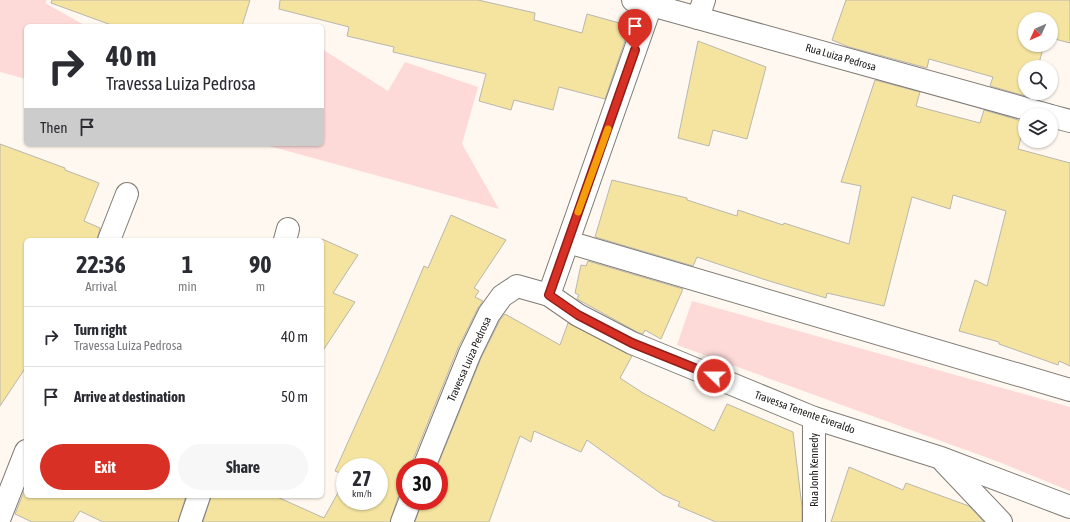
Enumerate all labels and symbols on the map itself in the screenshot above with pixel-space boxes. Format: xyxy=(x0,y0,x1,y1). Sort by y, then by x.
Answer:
pin xyxy=(618,9,652,50)
north arrow xyxy=(1018,12,1058,52)
street label: Rua Luiza Pedrosa xyxy=(804,41,878,73)
street label: Travessa Luiza Pedrosa xyxy=(445,315,493,403)
position arrow xyxy=(693,355,735,397)
street label: Travessa Tenente Everaldo xyxy=(753,388,857,436)
street label: Rua Jonh Kennedy xyxy=(808,433,820,507)
speed limit sign: 30 xyxy=(396,458,448,510)

